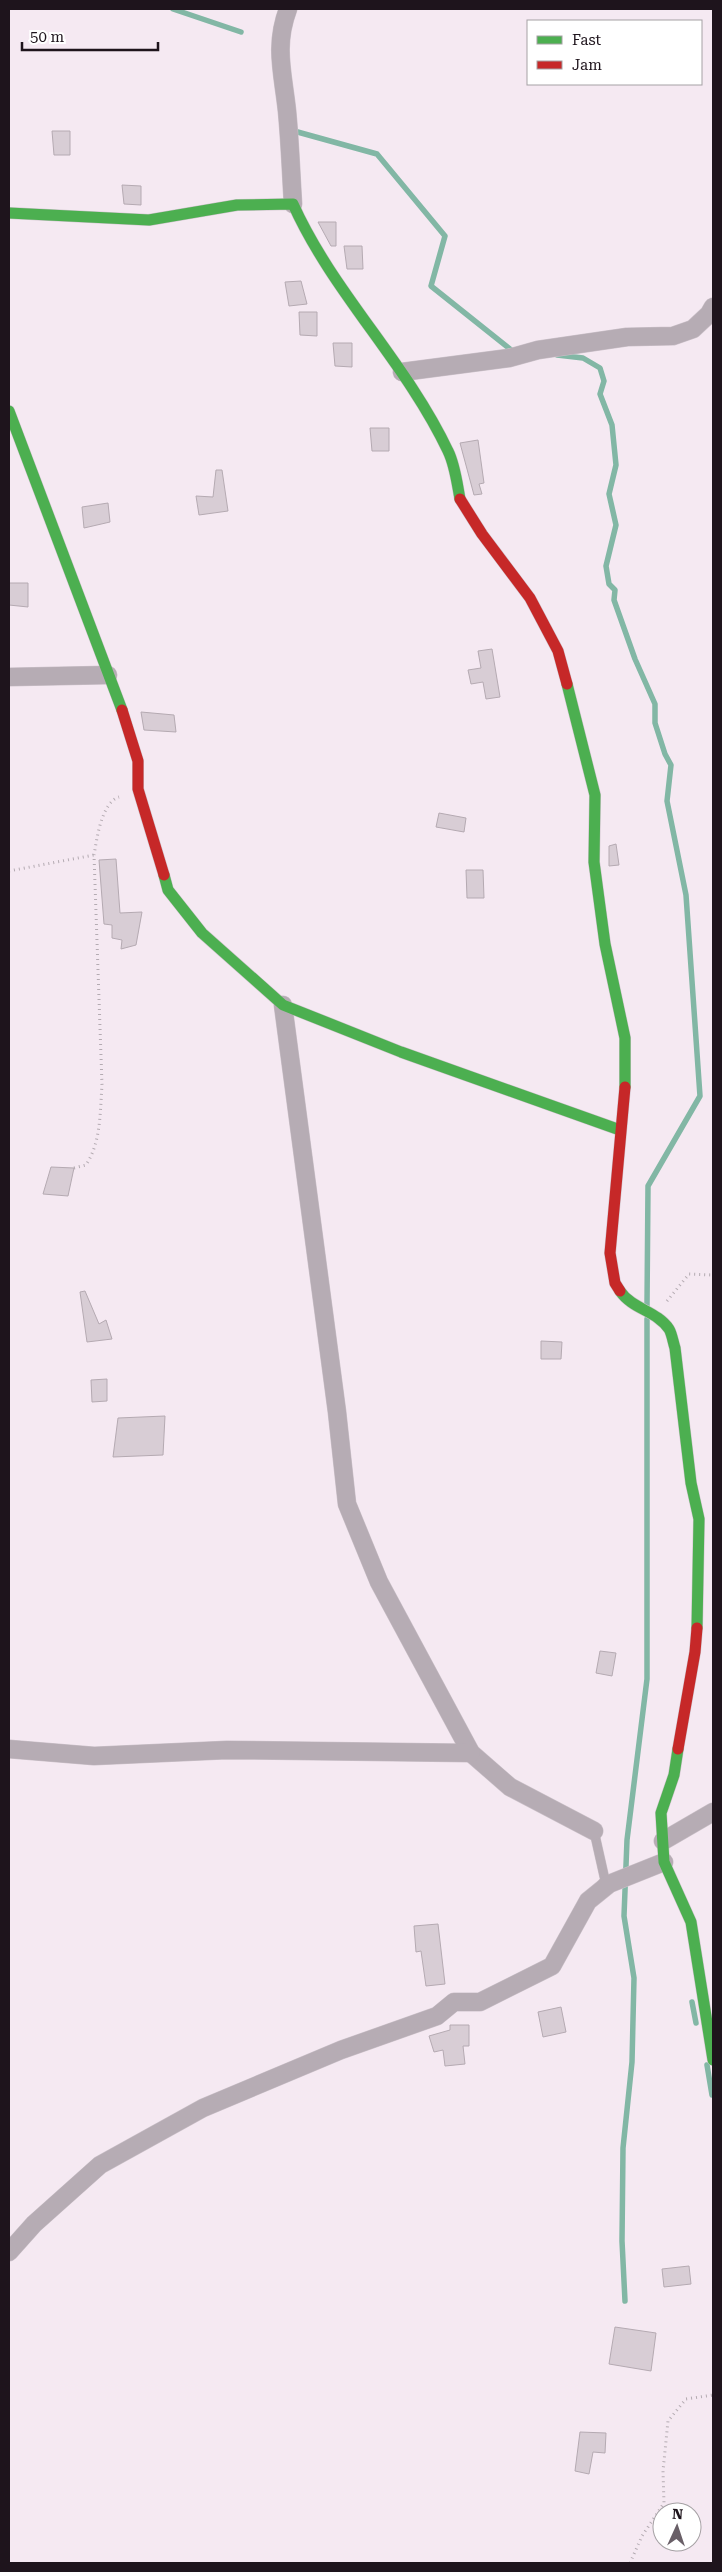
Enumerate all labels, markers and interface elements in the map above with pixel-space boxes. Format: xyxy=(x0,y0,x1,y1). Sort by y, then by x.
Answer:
scale bar xyxy=(22,20,159,52)
legend xyxy=(527,20,702,85)
text: 50 m xyxy=(30,28,65,46)
text: Fast xyxy=(572,31,602,49)
text: Jam xyxy=(572,56,602,74)
north arrow xyxy=(652,2502,702,2552)
text: N xyxy=(672,2506,684,2522)

